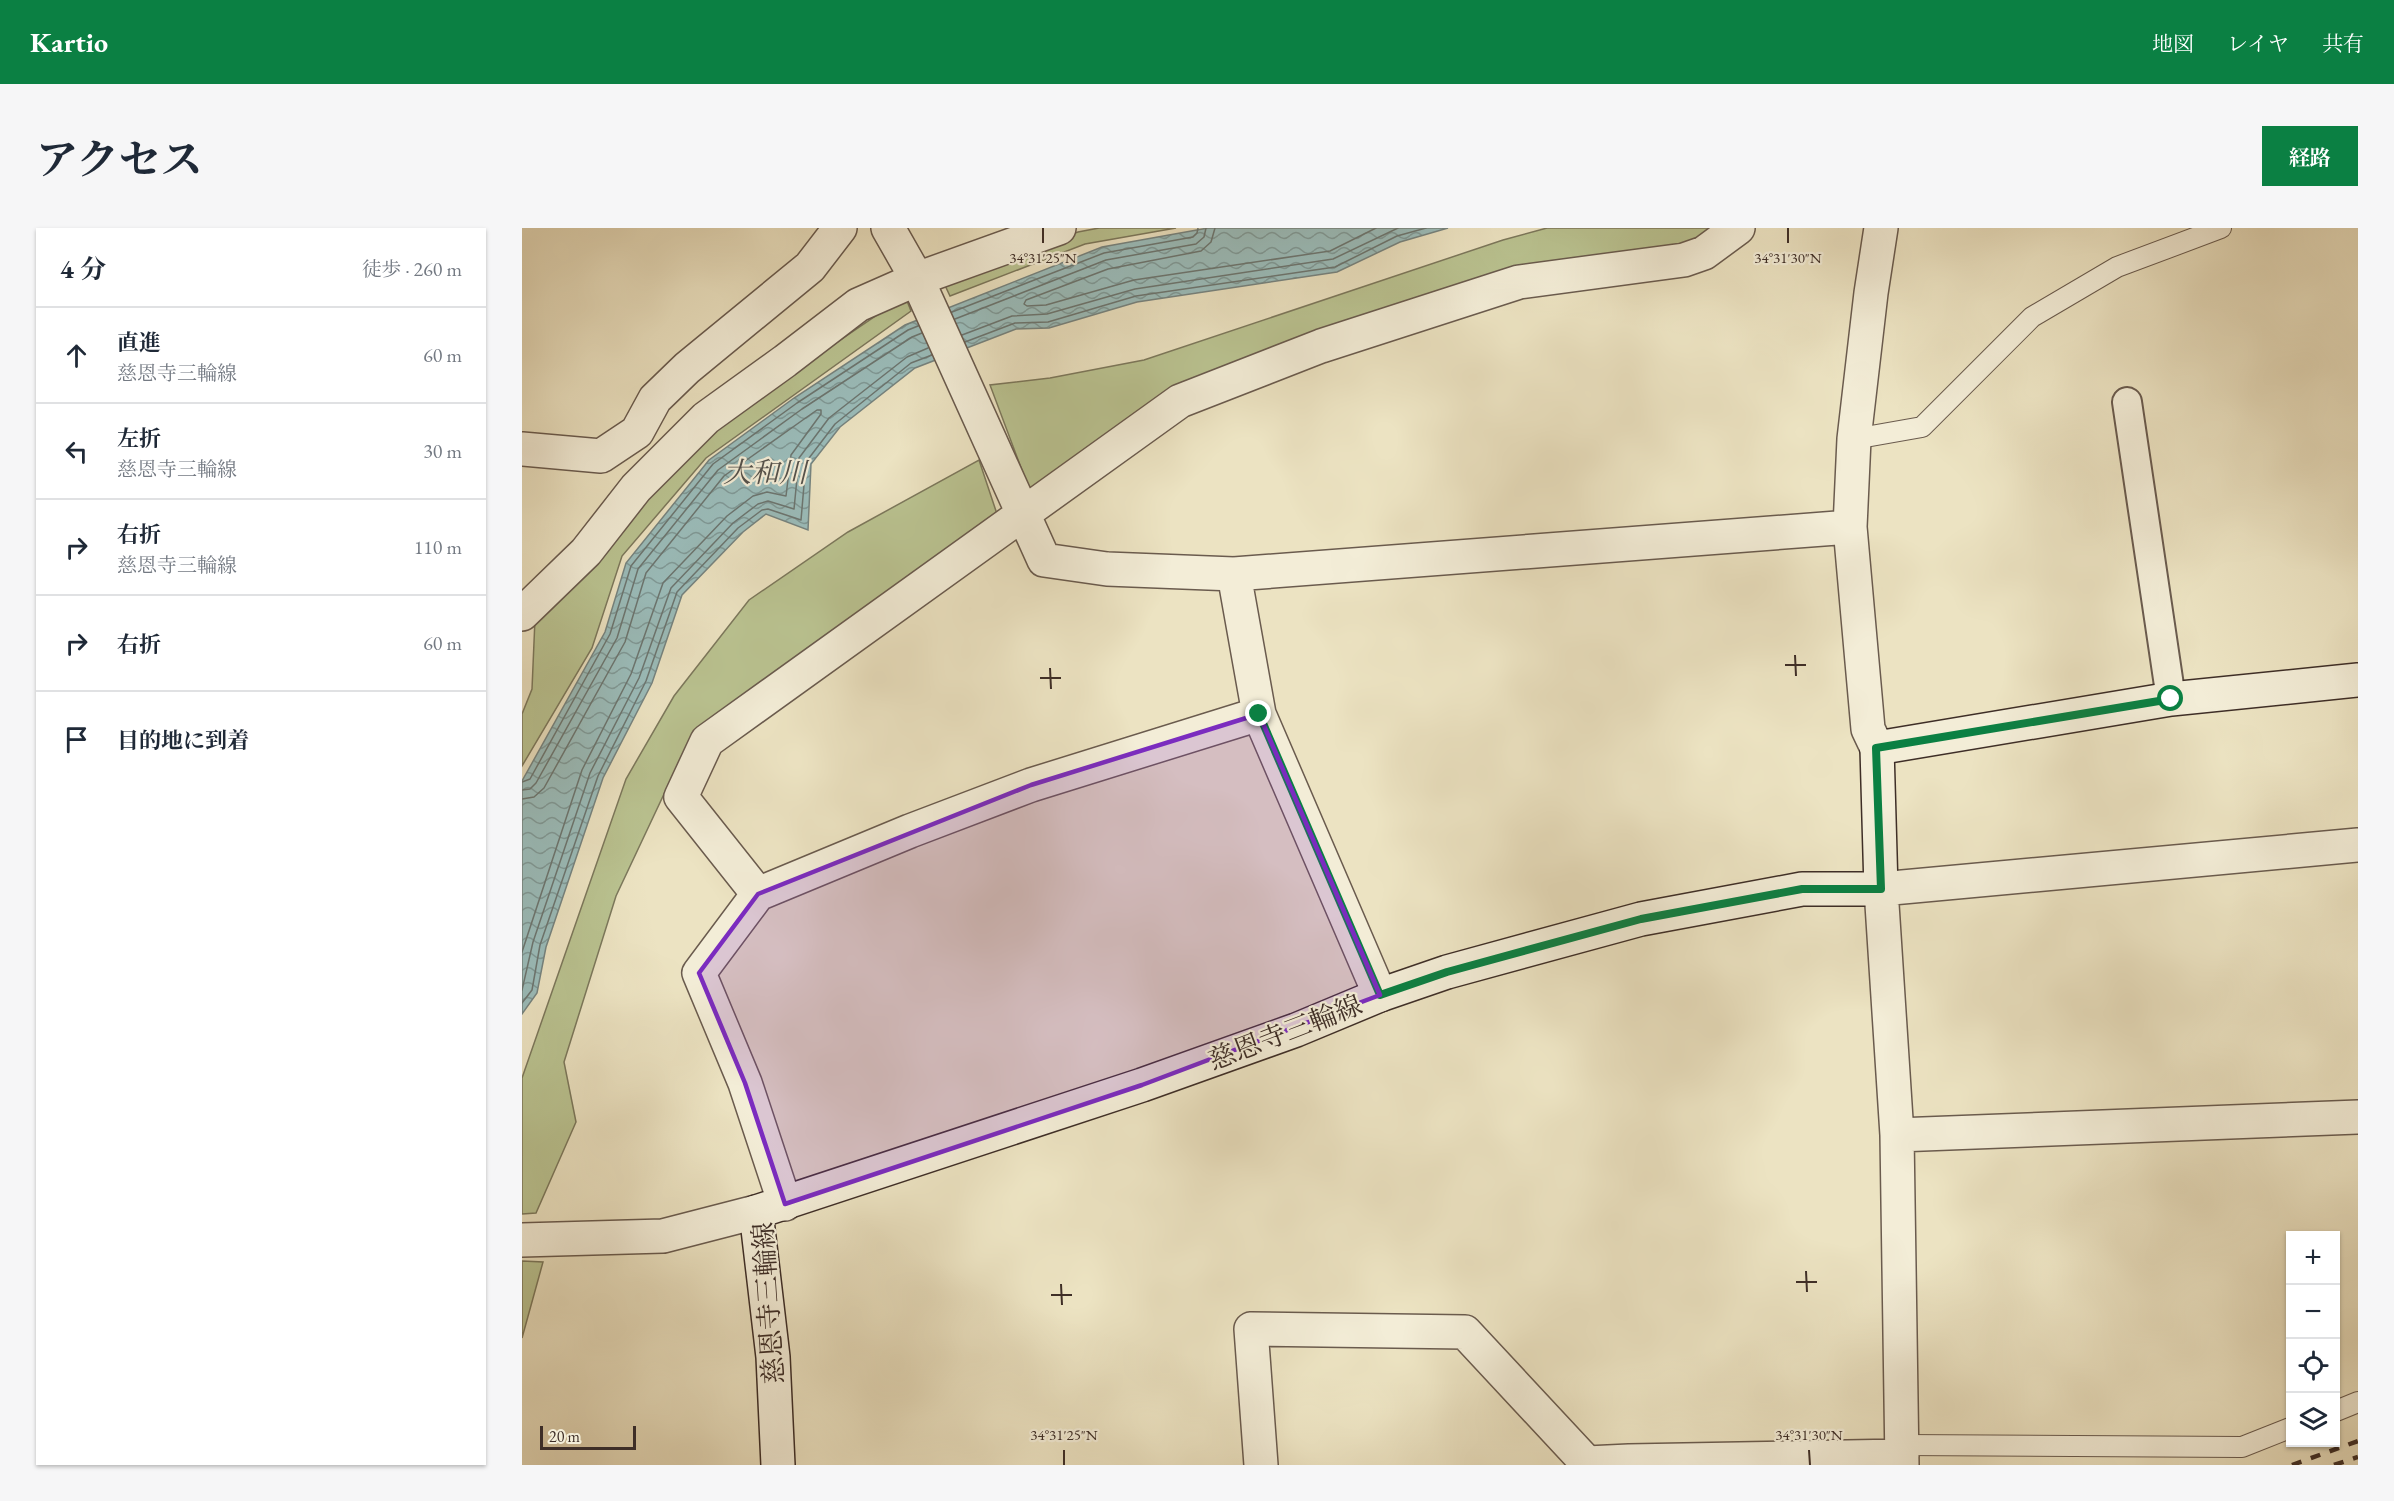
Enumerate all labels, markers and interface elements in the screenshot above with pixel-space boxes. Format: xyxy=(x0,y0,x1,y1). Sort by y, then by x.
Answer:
text: Kartio xyxy=(30,24,108,60)
text: 地図 xyxy=(2152,30,2194,57)
text: レイヤ xyxy=(2227,30,2289,57)
text: 共有 xyxy=(2322,30,2364,57)
button: 経路 xyxy=(2262,126,2358,186)
text: アクセス xyxy=(36,132,203,187)
text: 34°31'25"N xyxy=(1009,248,1077,267)
text: 34°31'30"N xyxy=(1754,248,1822,267)
text: 4 分 xyxy=(60,252,106,286)
text: 徒歩 · 260 m xyxy=(362,256,462,282)
text: 直進 xyxy=(117,328,161,357)
icon: ahead xyxy=(60,339,93,372)
text: 60 m xyxy=(423,342,462,368)
text: 慈恩寺三輪線 xyxy=(117,360,237,386)
text: 左折 xyxy=(117,424,161,453)
icon: left xyxy=(60,435,93,468)
text: 30 m xyxy=(423,438,462,464)
water label: 大和川 xyxy=(723,454,810,490)
text: 慈恩寺三輪線 xyxy=(117,456,237,482)
text: 右折 xyxy=(117,520,161,549)
icon: right xyxy=(60,531,93,564)
text: 110 m xyxy=(414,534,462,560)
text: 慈恩寺三輪線 xyxy=(117,552,237,578)
icon: right xyxy=(60,627,93,660)
text: 右折 xyxy=(117,630,161,659)
text: 60 m xyxy=(423,630,462,656)
route start xyxy=(2157,685,2183,711)
route end xyxy=(1245,700,1271,726)
icon: arrive xyxy=(60,723,93,756)
text: 目的地に到着 xyxy=(117,726,249,755)
street label: 慈恩寺三輪線 xyxy=(1203,987,1367,1077)
street label: 慈恩寺三輪線 xyxy=(745,1221,791,1385)
map controls xyxy=(2286,1231,2340,1447)
button: + xyxy=(2286,1231,2340,1285)
button: − xyxy=(2286,1285,2340,1339)
button: locate xyxy=(2286,1339,2340,1393)
button: layers xyxy=(2286,1393,2340,1447)
scale bar xyxy=(540,1423,636,1450)
text: 34°31'25"N xyxy=(1030,1425,1098,1444)
text: 34°31'30"N xyxy=(1775,1425,1843,1444)
text: 20 m xyxy=(549,1426,580,1447)

